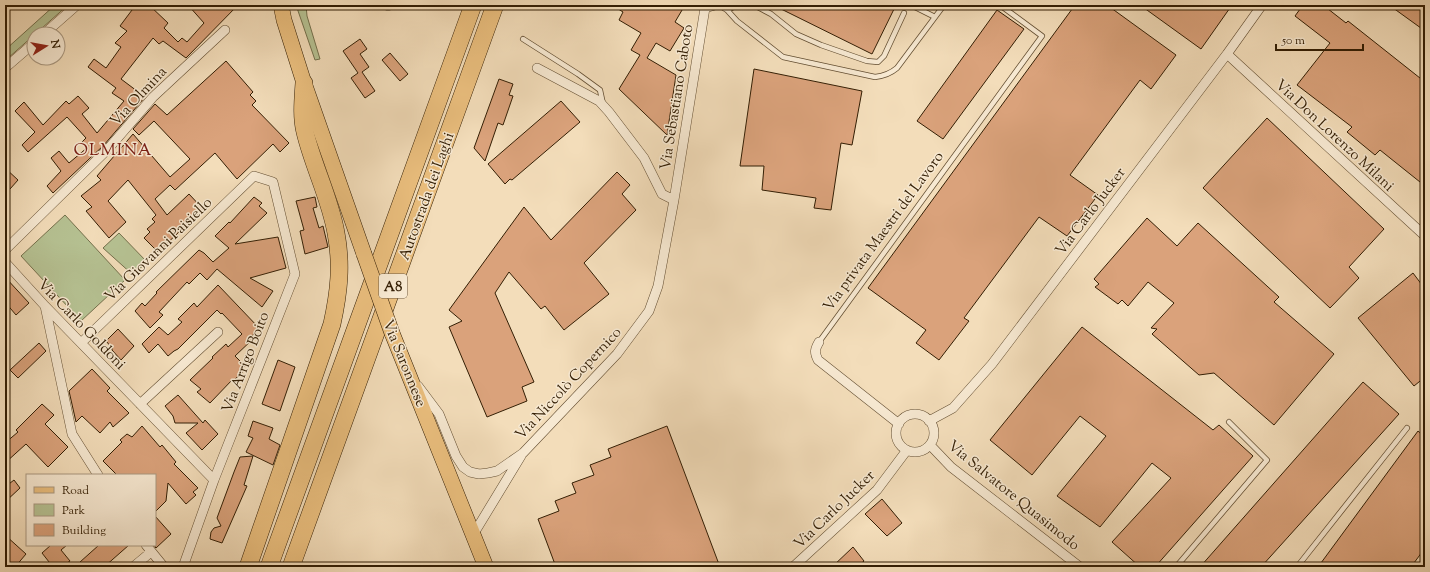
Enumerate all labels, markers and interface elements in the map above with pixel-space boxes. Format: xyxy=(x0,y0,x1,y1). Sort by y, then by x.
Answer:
street label: Via Sebastiano Caboto xyxy=(656,23,699,172)
north arrow xyxy=(26,26,66,66)
scale bar xyxy=(1276,26,1363,52)
text: 50 m xyxy=(1281,32,1305,50)
text: N xyxy=(46,37,64,50)
street label: Via Olmina xyxy=(106,62,172,132)
street label: Via Don Lorenzo Milani xyxy=(1270,75,1398,197)
street label: Autostrada dei Laghi xyxy=(395,130,460,263)
district label: OLMINA xyxy=(73,139,153,163)
street label: Via privata Maestri del Lavoro xyxy=(819,148,949,316)
street label: Via Carlo Jucker xyxy=(1051,163,1132,260)
street label: Via Giovanni Paisiello xyxy=(100,193,218,307)
road number: A8 xyxy=(379,274,407,298)
street label: Via Carlo Goldoni xyxy=(32,275,130,375)
street label: Via Arrigo Boito xyxy=(217,309,275,416)
street label: Via Saronnese xyxy=(377,317,431,410)
street label: Via Niccolò Copernico xyxy=(511,323,627,445)
street label: Via Salvatore Quasimodo xyxy=(943,436,1084,556)
street label: Via Carlo Jucker xyxy=(790,466,880,554)
legend xyxy=(26,474,156,546)
text: Road xyxy=(62,482,89,500)
text: Park xyxy=(62,502,85,520)
text: Building xyxy=(62,522,106,540)

